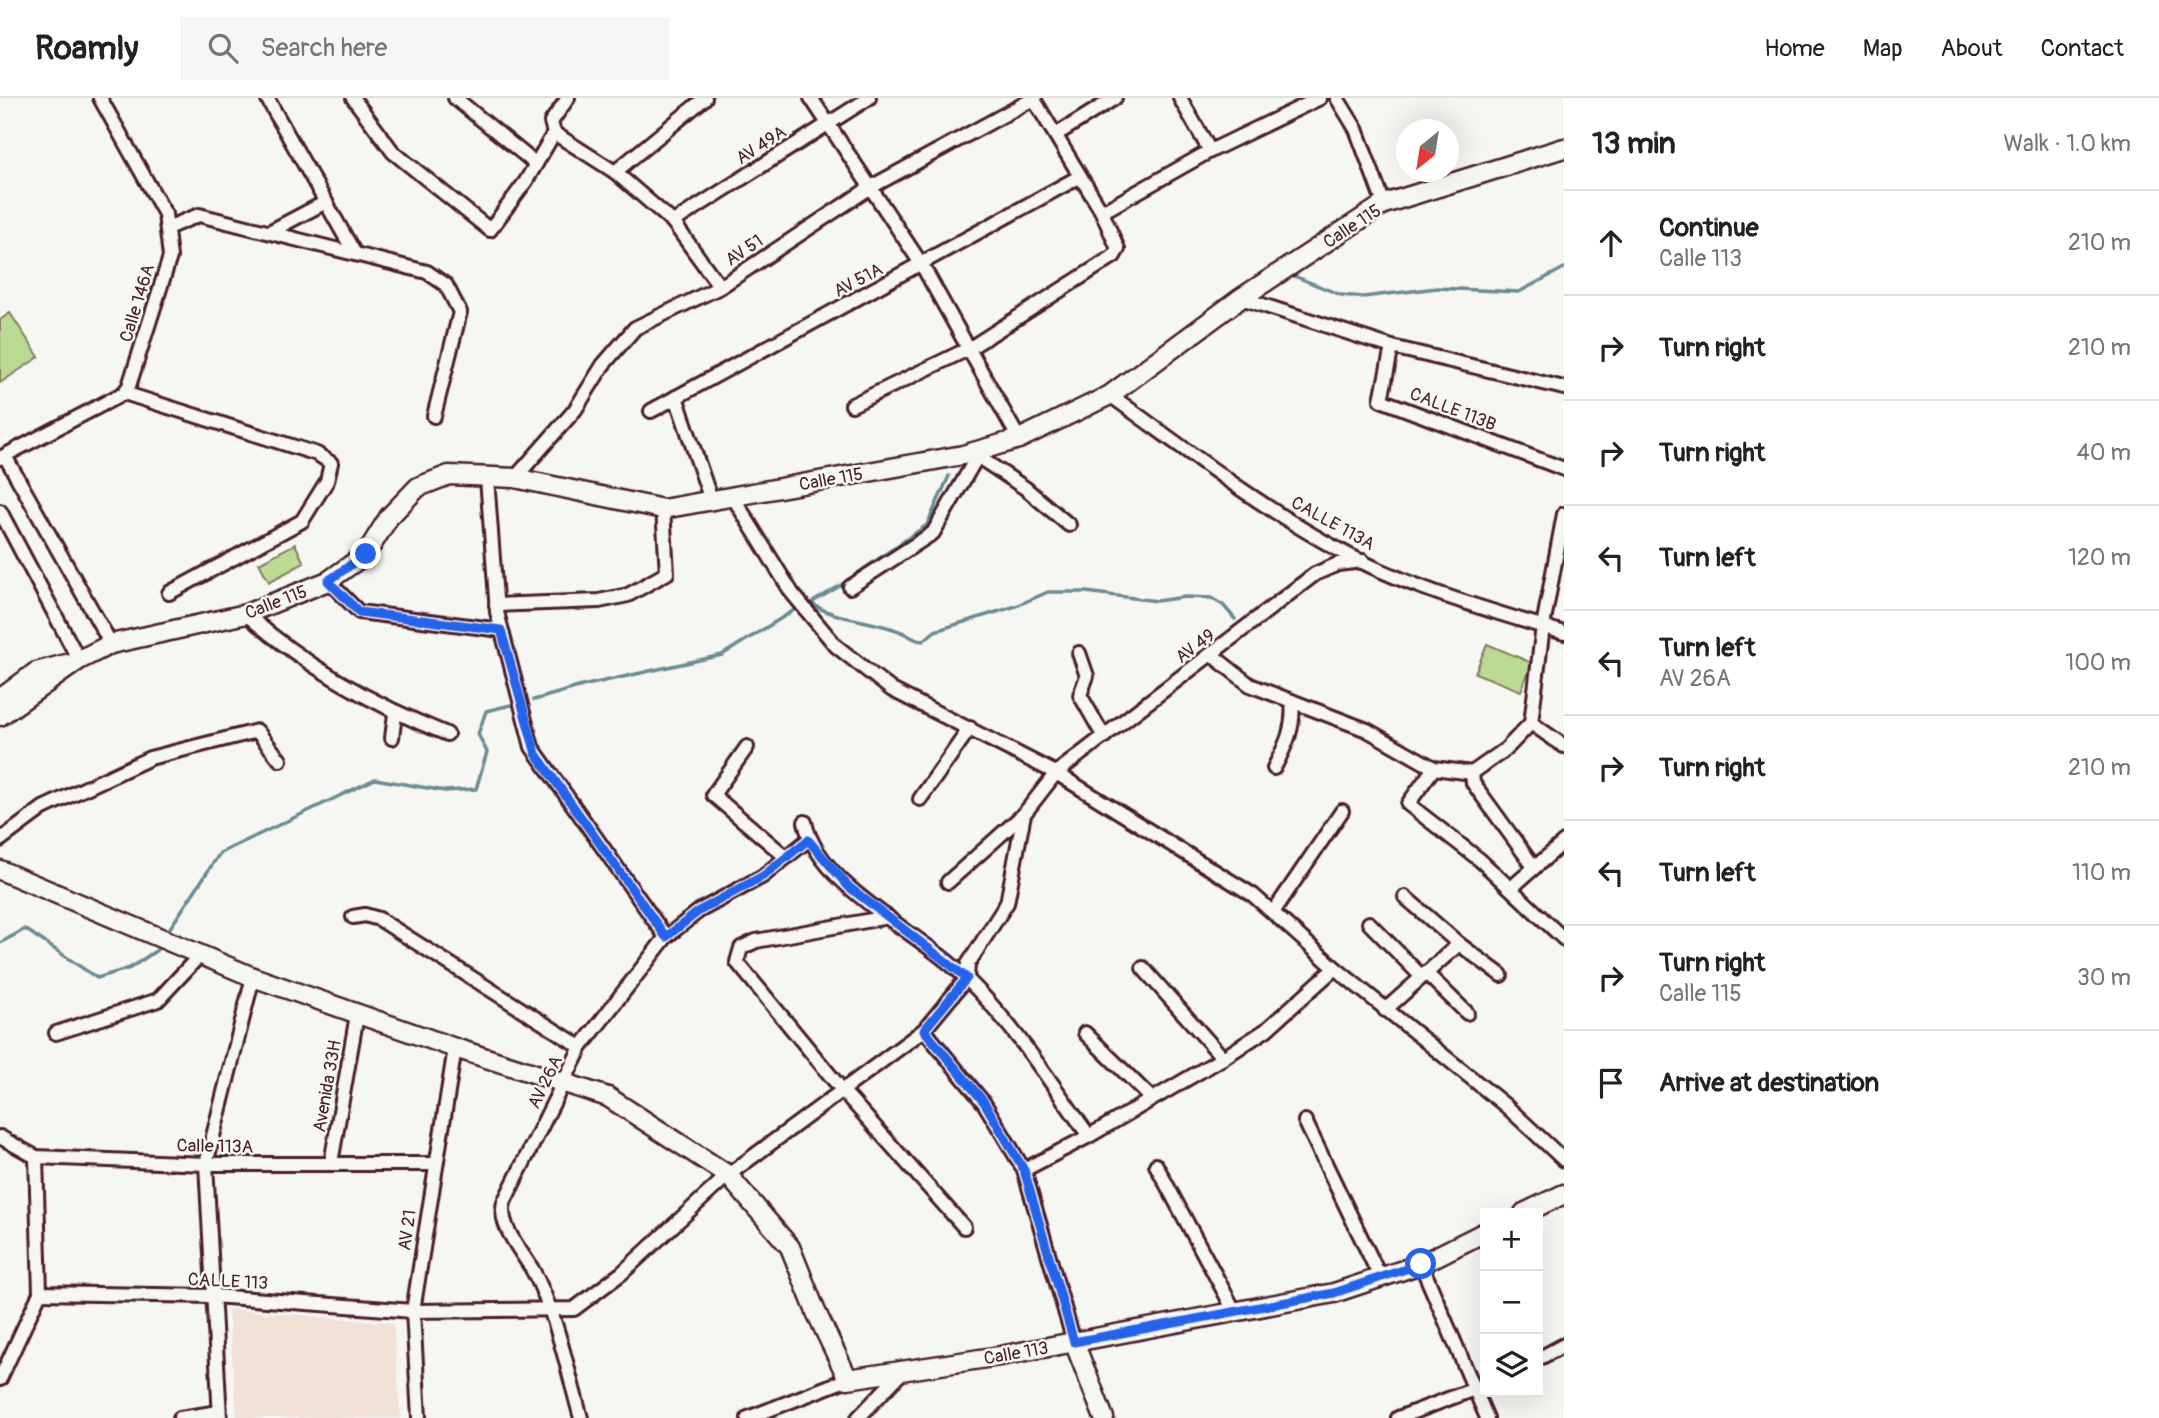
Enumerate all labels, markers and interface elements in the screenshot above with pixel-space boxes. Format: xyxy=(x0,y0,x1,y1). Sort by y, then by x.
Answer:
search box xyxy=(180,17,670,80)
text: Roamly xyxy=(35,28,138,69)
icon: search xyxy=(204,29,242,67)
text: Search here xyxy=(260,32,387,64)
text: Home xyxy=(1764,34,1825,63)
text: Map xyxy=(1863,34,1903,63)
text: About xyxy=(1941,34,2003,63)
text: Contact xyxy=(2041,34,2124,63)
north arrow xyxy=(1396,119,1459,182)
street label: AV 49A xyxy=(732,121,791,170)
text: 13 min xyxy=(1592,125,1676,162)
text: Walk · 1.0 km xyxy=(2003,129,2131,158)
street label: Calle 115 xyxy=(1319,199,1386,254)
text: Continue xyxy=(1659,212,1759,244)
icon: ahead xyxy=(1592,224,1630,262)
text: 210 m xyxy=(2068,228,2131,257)
street label: AV 51 xyxy=(721,229,768,271)
text: Calle 113 xyxy=(1659,244,1742,273)
street label: AV 51A xyxy=(830,258,887,303)
street label: Calle 146A xyxy=(115,261,160,345)
icon: right xyxy=(1592,329,1630,367)
text: Turn right xyxy=(1659,332,1765,364)
text: 210 m xyxy=(2068,333,2131,362)
street label: CALLE 113B xyxy=(1406,382,1499,436)
icon: right xyxy=(1592,434,1630,472)
text: Turn right xyxy=(1659,437,1765,469)
text: 40 m xyxy=(2077,438,2131,467)
street label: Calle 115 xyxy=(797,463,865,496)
street label: CALLE 113A xyxy=(1287,491,1379,556)
route end xyxy=(350,538,381,569)
icon: left xyxy=(1592,539,1630,577)
text: Turn left xyxy=(1659,542,1755,574)
text: 120 m xyxy=(2068,543,2131,572)
street label: Calle 115 xyxy=(242,580,310,625)
street label: AV 49 xyxy=(1171,624,1220,669)
text: Turn left xyxy=(1659,632,1755,664)
icon: left xyxy=(1592,644,1630,682)
text: 100 m xyxy=(2065,648,2131,677)
text: AV 26A xyxy=(1659,664,1731,693)
icon: right xyxy=(1592,749,1630,787)
text: Turn right xyxy=(1659,752,1765,784)
text: 210 m xyxy=(2068,753,2131,782)
icon: left xyxy=(1592,854,1630,892)
text: Turn left xyxy=(1659,857,1755,889)
text: 110 m xyxy=(2072,858,2131,887)
text: Turn right xyxy=(1659,947,1765,979)
icon: right xyxy=(1592,959,1630,997)
text: 30 m xyxy=(2077,963,2131,992)
text: Calle 115 xyxy=(1659,979,1742,1008)
street label: Avenida 33H xyxy=(308,1038,347,1134)
street label: AV 26A xyxy=(523,1052,568,1113)
icon: arrive xyxy=(1592,1064,1630,1102)
text: Arrive at destination xyxy=(1659,1067,1879,1099)
street label: Calle 113A xyxy=(176,1134,254,1159)
street label: AV 21 xyxy=(393,1208,422,1252)
map controls xyxy=(1480,1208,1543,1397)
button: + xyxy=(1480,1208,1543,1271)
route start xyxy=(1405,1248,1436,1279)
street label: CALLE 113 xyxy=(187,1268,269,1295)
button: − xyxy=(1480,1271,1543,1334)
button: layers xyxy=(1480,1334,1543,1397)
street label: Calle 113 xyxy=(982,1337,1050,1370)

